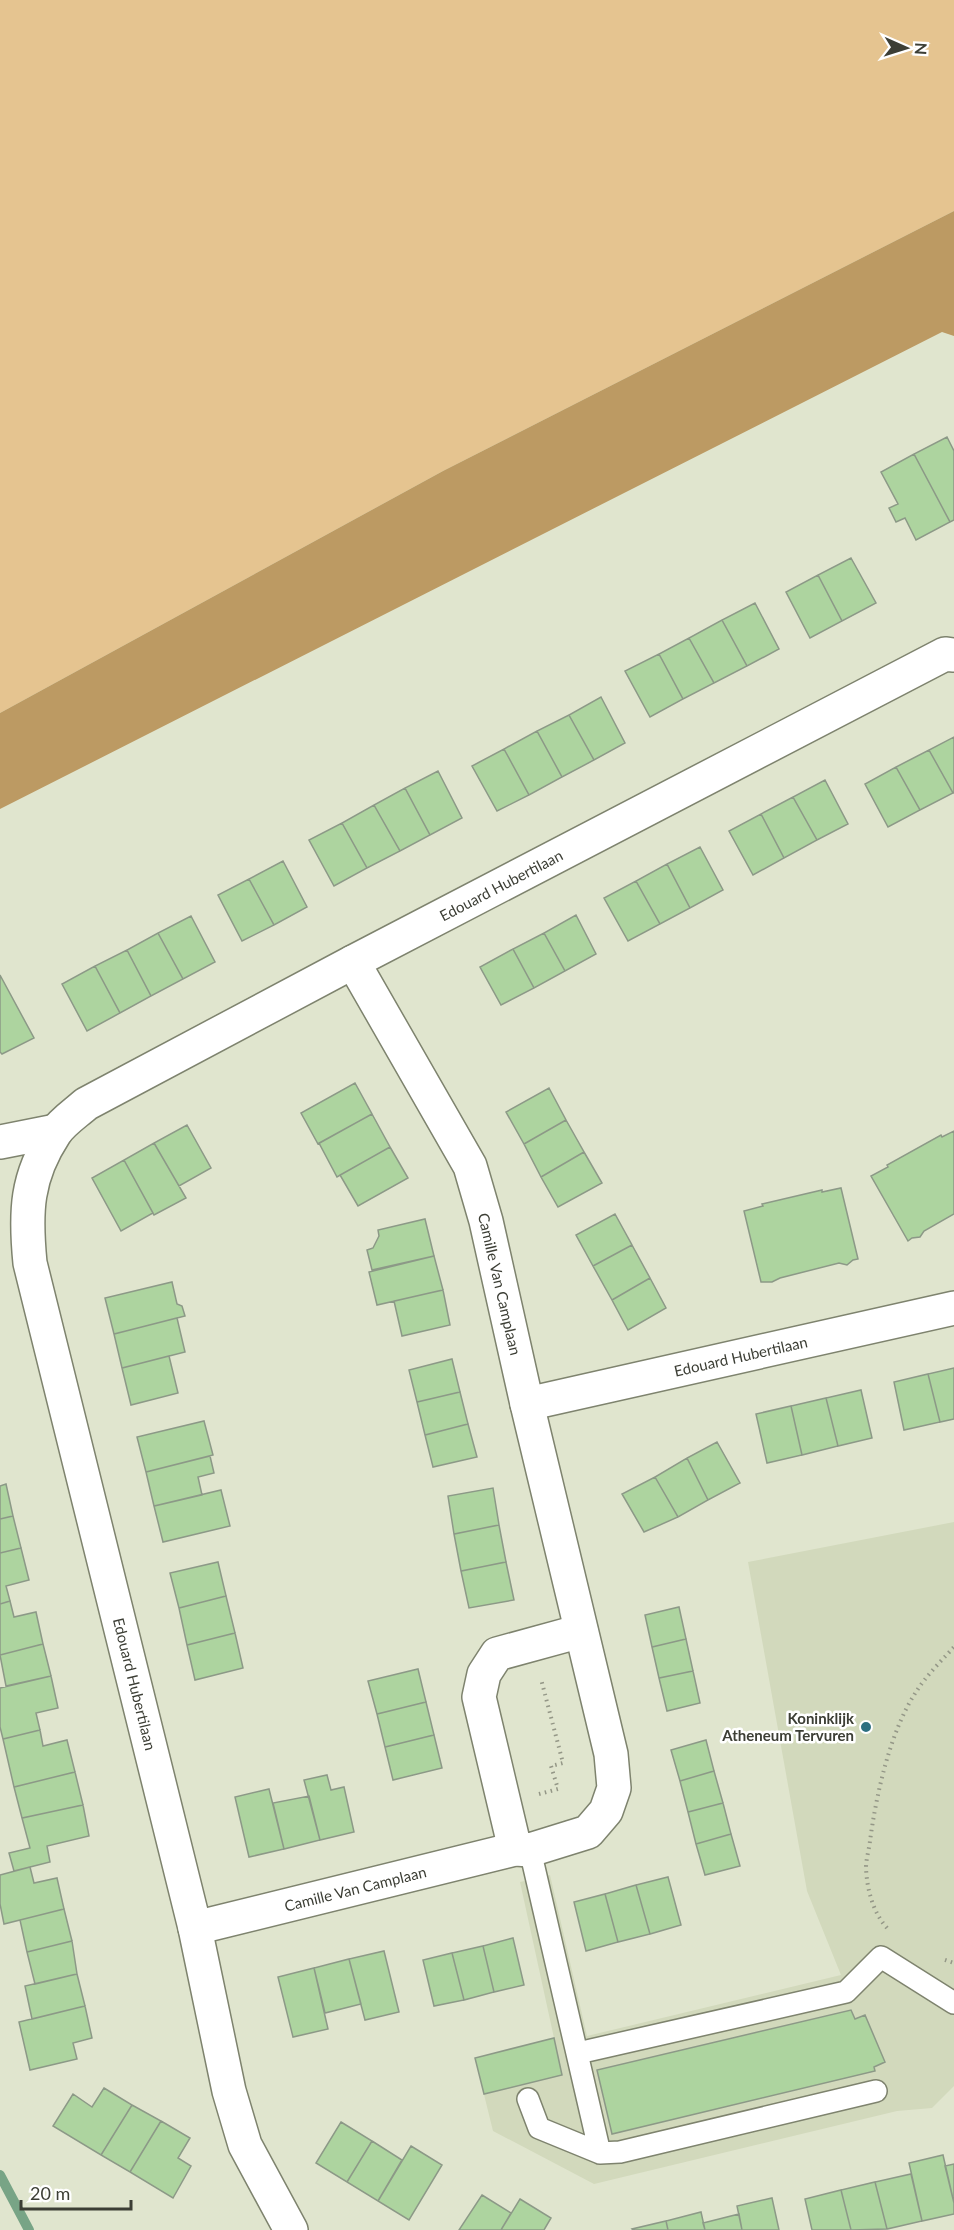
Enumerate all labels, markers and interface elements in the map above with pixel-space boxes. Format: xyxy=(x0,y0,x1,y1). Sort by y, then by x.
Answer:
north arrow xyxy=(876,18,936,78)
text: N xyxy=(912,42,931,55)
street label: Edouard Hubertilaan xyxy=(436,846,565,924)
street label: Camille Van Camplaan xyxy=(475,1211,525,1357)
street label: Edouard Hubertilaan xyxy=(672,1332,809,1380)
street label: Edouard Hubertilaan xyxy=(110,1616,160,1752)
place label: Koninklijk Atheneum Tervuren xyxy=(721,1709,855,1744)
marker: Koninklijk Atheneum Tervuren xyxy=(859,1720,873,1734)
street label: Camille Van Camplaan xyxy=(282,1862,428,1915)
scale bar xyxy=(21,2173,130,2211)
text: 20 m xyxy=(30,2182,70,2204)

